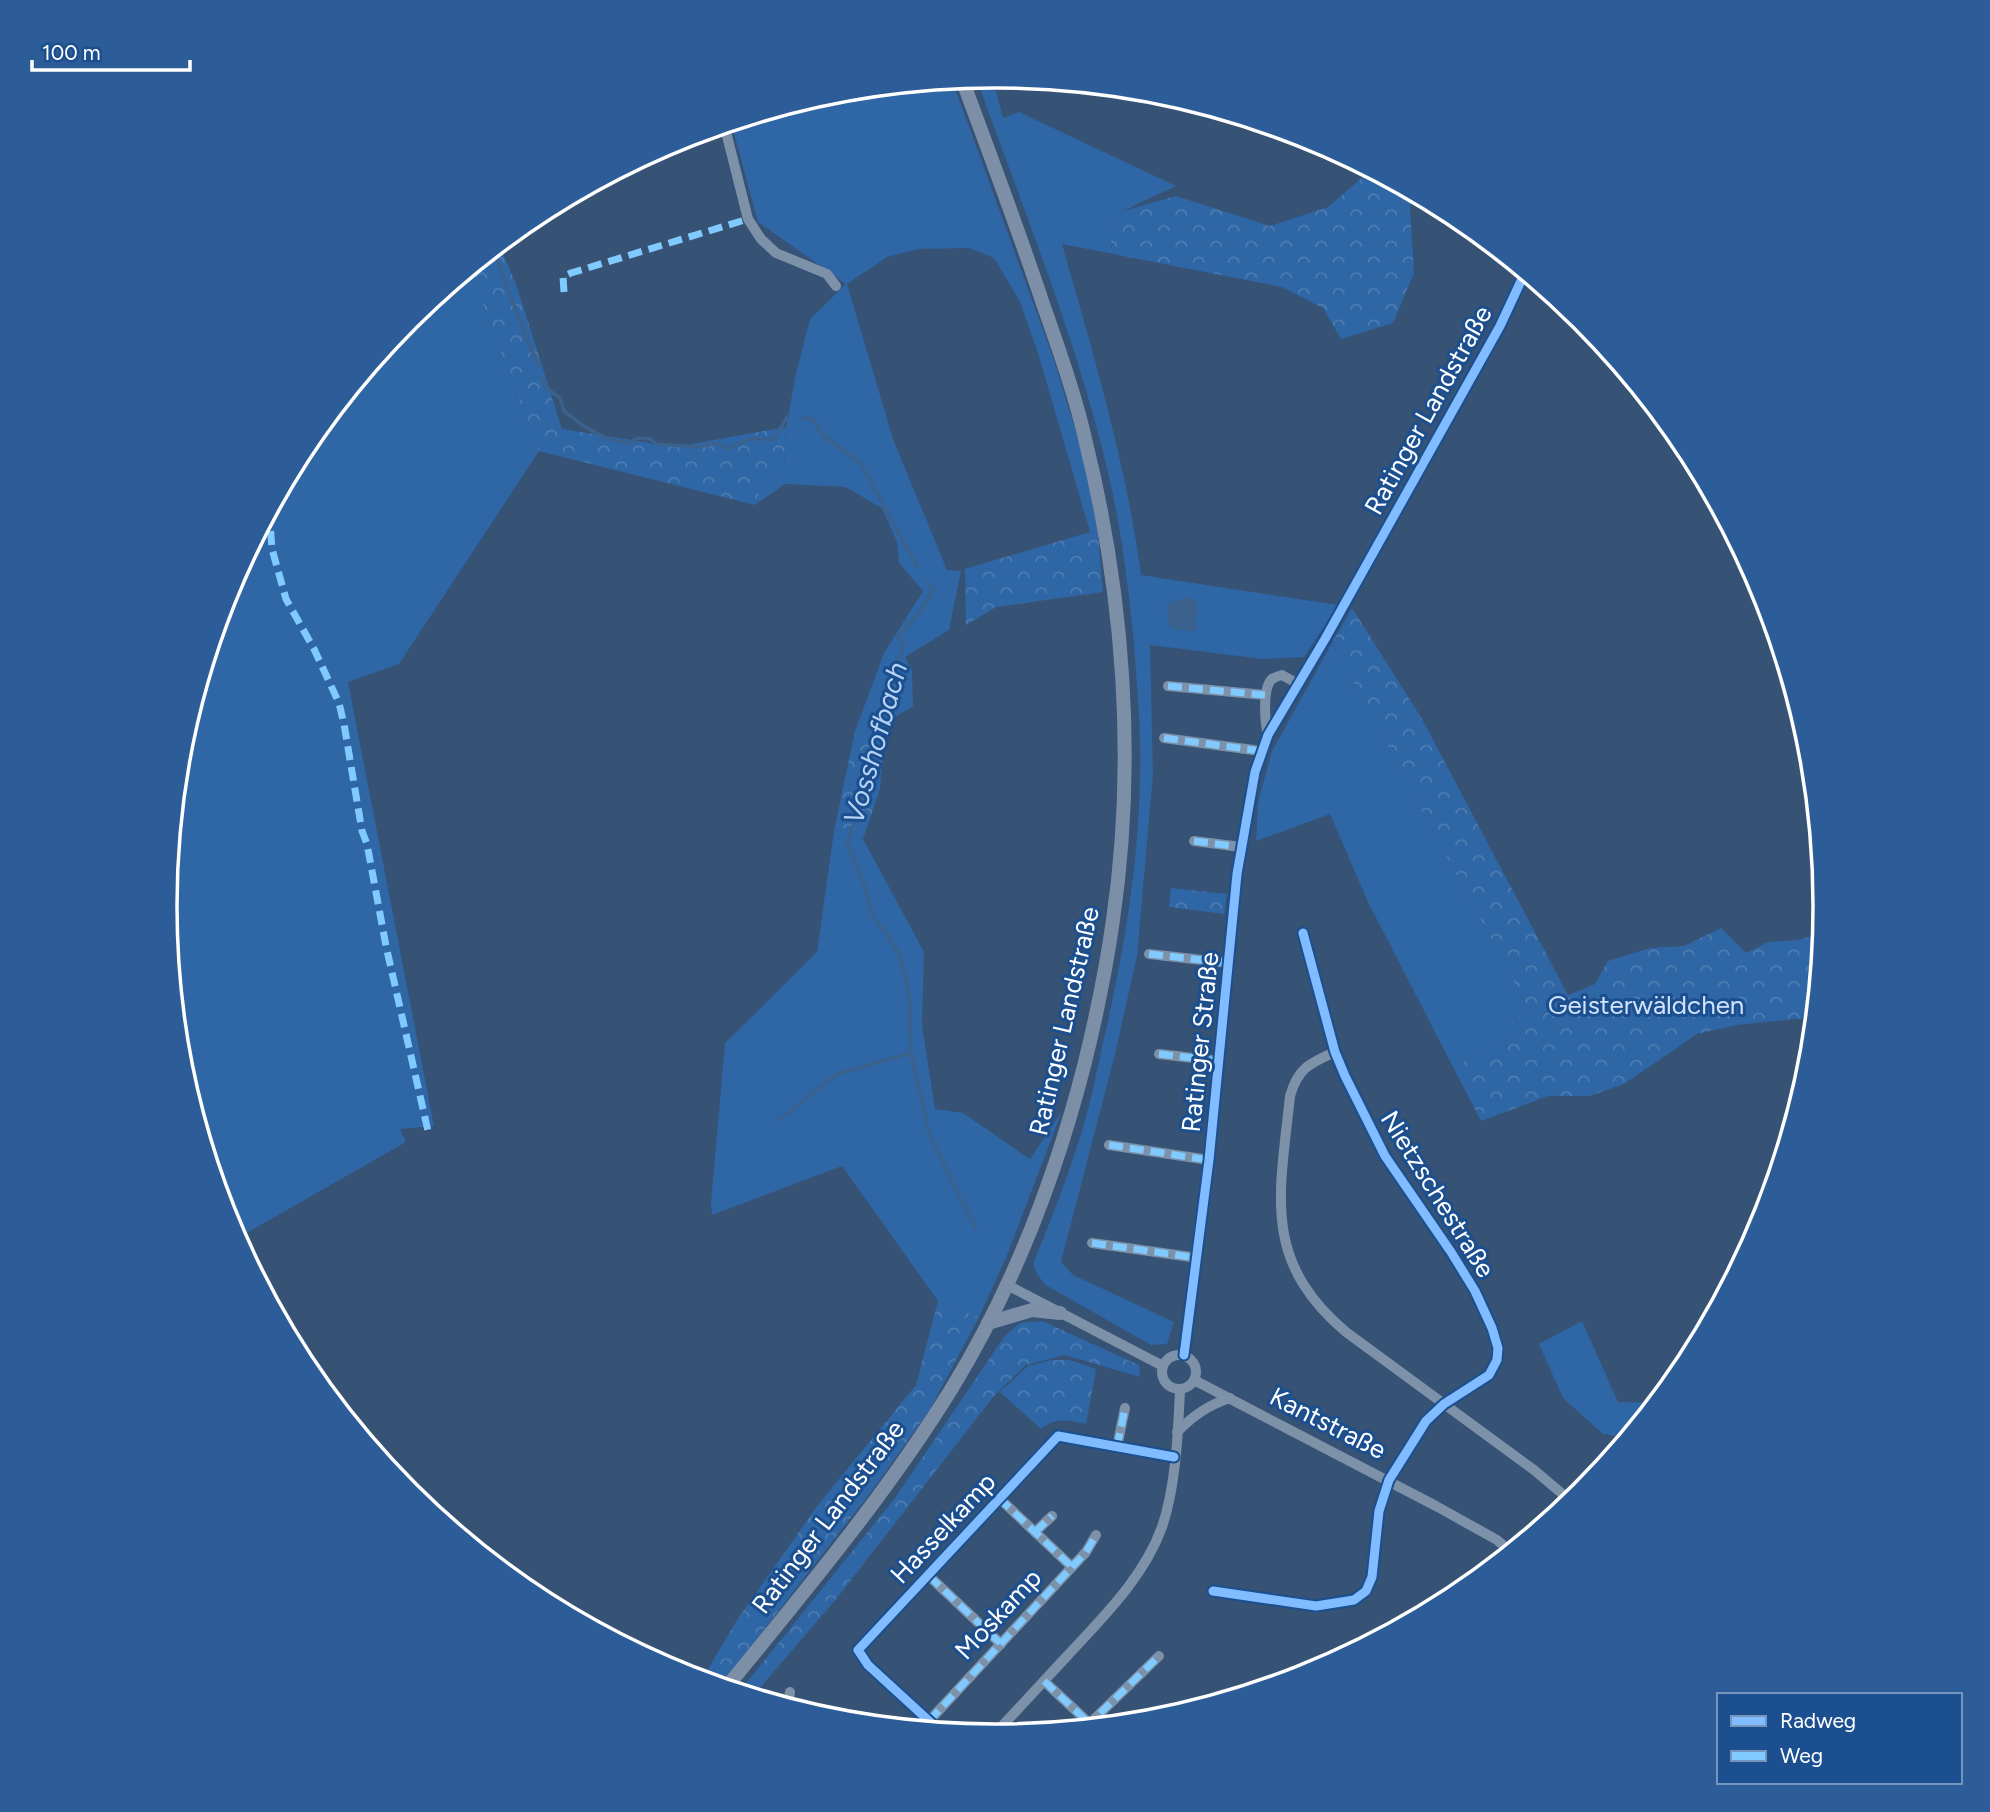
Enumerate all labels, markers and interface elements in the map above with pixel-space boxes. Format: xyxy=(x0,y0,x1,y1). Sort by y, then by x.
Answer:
scale bar xyxy=(32,28,189,72)
text: 100 m xyxy=(42,40,101,65)
street label: Ratinger Landstraße xyxy=(1357,300,1499,520)
water label: Vosshofbach xyxy=(836,658,914,828)
street label: Ratinger Landstraße xyxy=(1022,903,1106,1139)
street label: Ratinger Straße xyxy=(1175,950,1225,1134)
park label: Geisterwäldchen xyxy=(1548,989,1744,1021)
street label: Nietzschestraße xyxy=(1374,1105,1502,1283)
street label: Kantstraße xyxy=(1265,1380,1391,1466)
street label: Ratinger Landstraße xyxy=(745,1414,911,1620)
street label: Hasselkamp xyxy=(884,1466,1002,1590)
street label: Moskamp xyxy=(948,1562,1048,1666)
legend xyxy=(1717,1693,1962,1784)
text: Radweg xyxy=(1780,1708,1856,1733)
text: Weg xyxy=(1780,1743,1823,1768)

